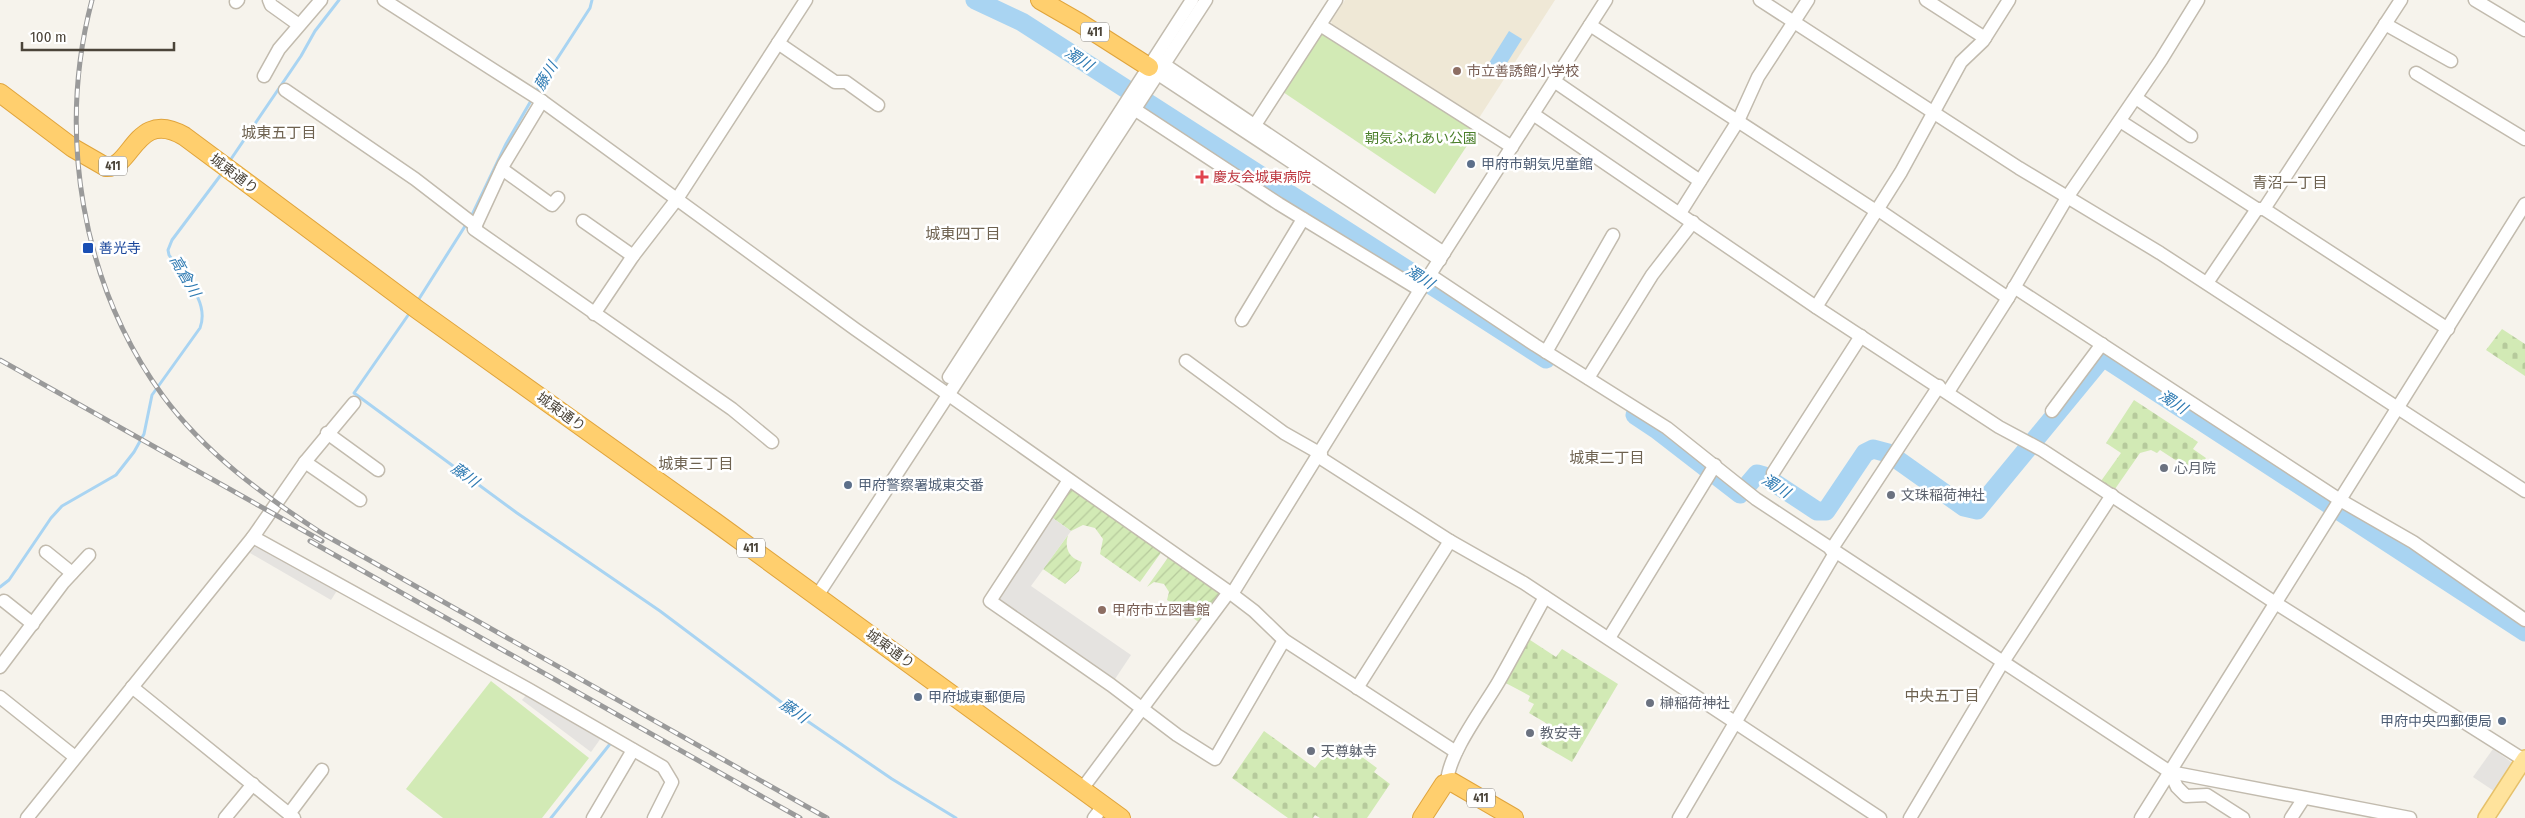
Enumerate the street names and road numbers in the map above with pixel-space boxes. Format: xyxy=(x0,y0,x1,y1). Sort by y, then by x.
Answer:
road number: 411 xyxy=(1081,22,1109,42)
street label: 城東通り xyxy=(207,150,261,198)
road number: 411 xyxy=(99,157,127,176)
street label: 城東通り xyxy=(533,389,589,435)
road number: 411 xyxy=(737,538,765,558)
street label: 城東通り xyxy=(862,626,918,672)
road number: 411 xyxy=(1467,788,1495,808)

